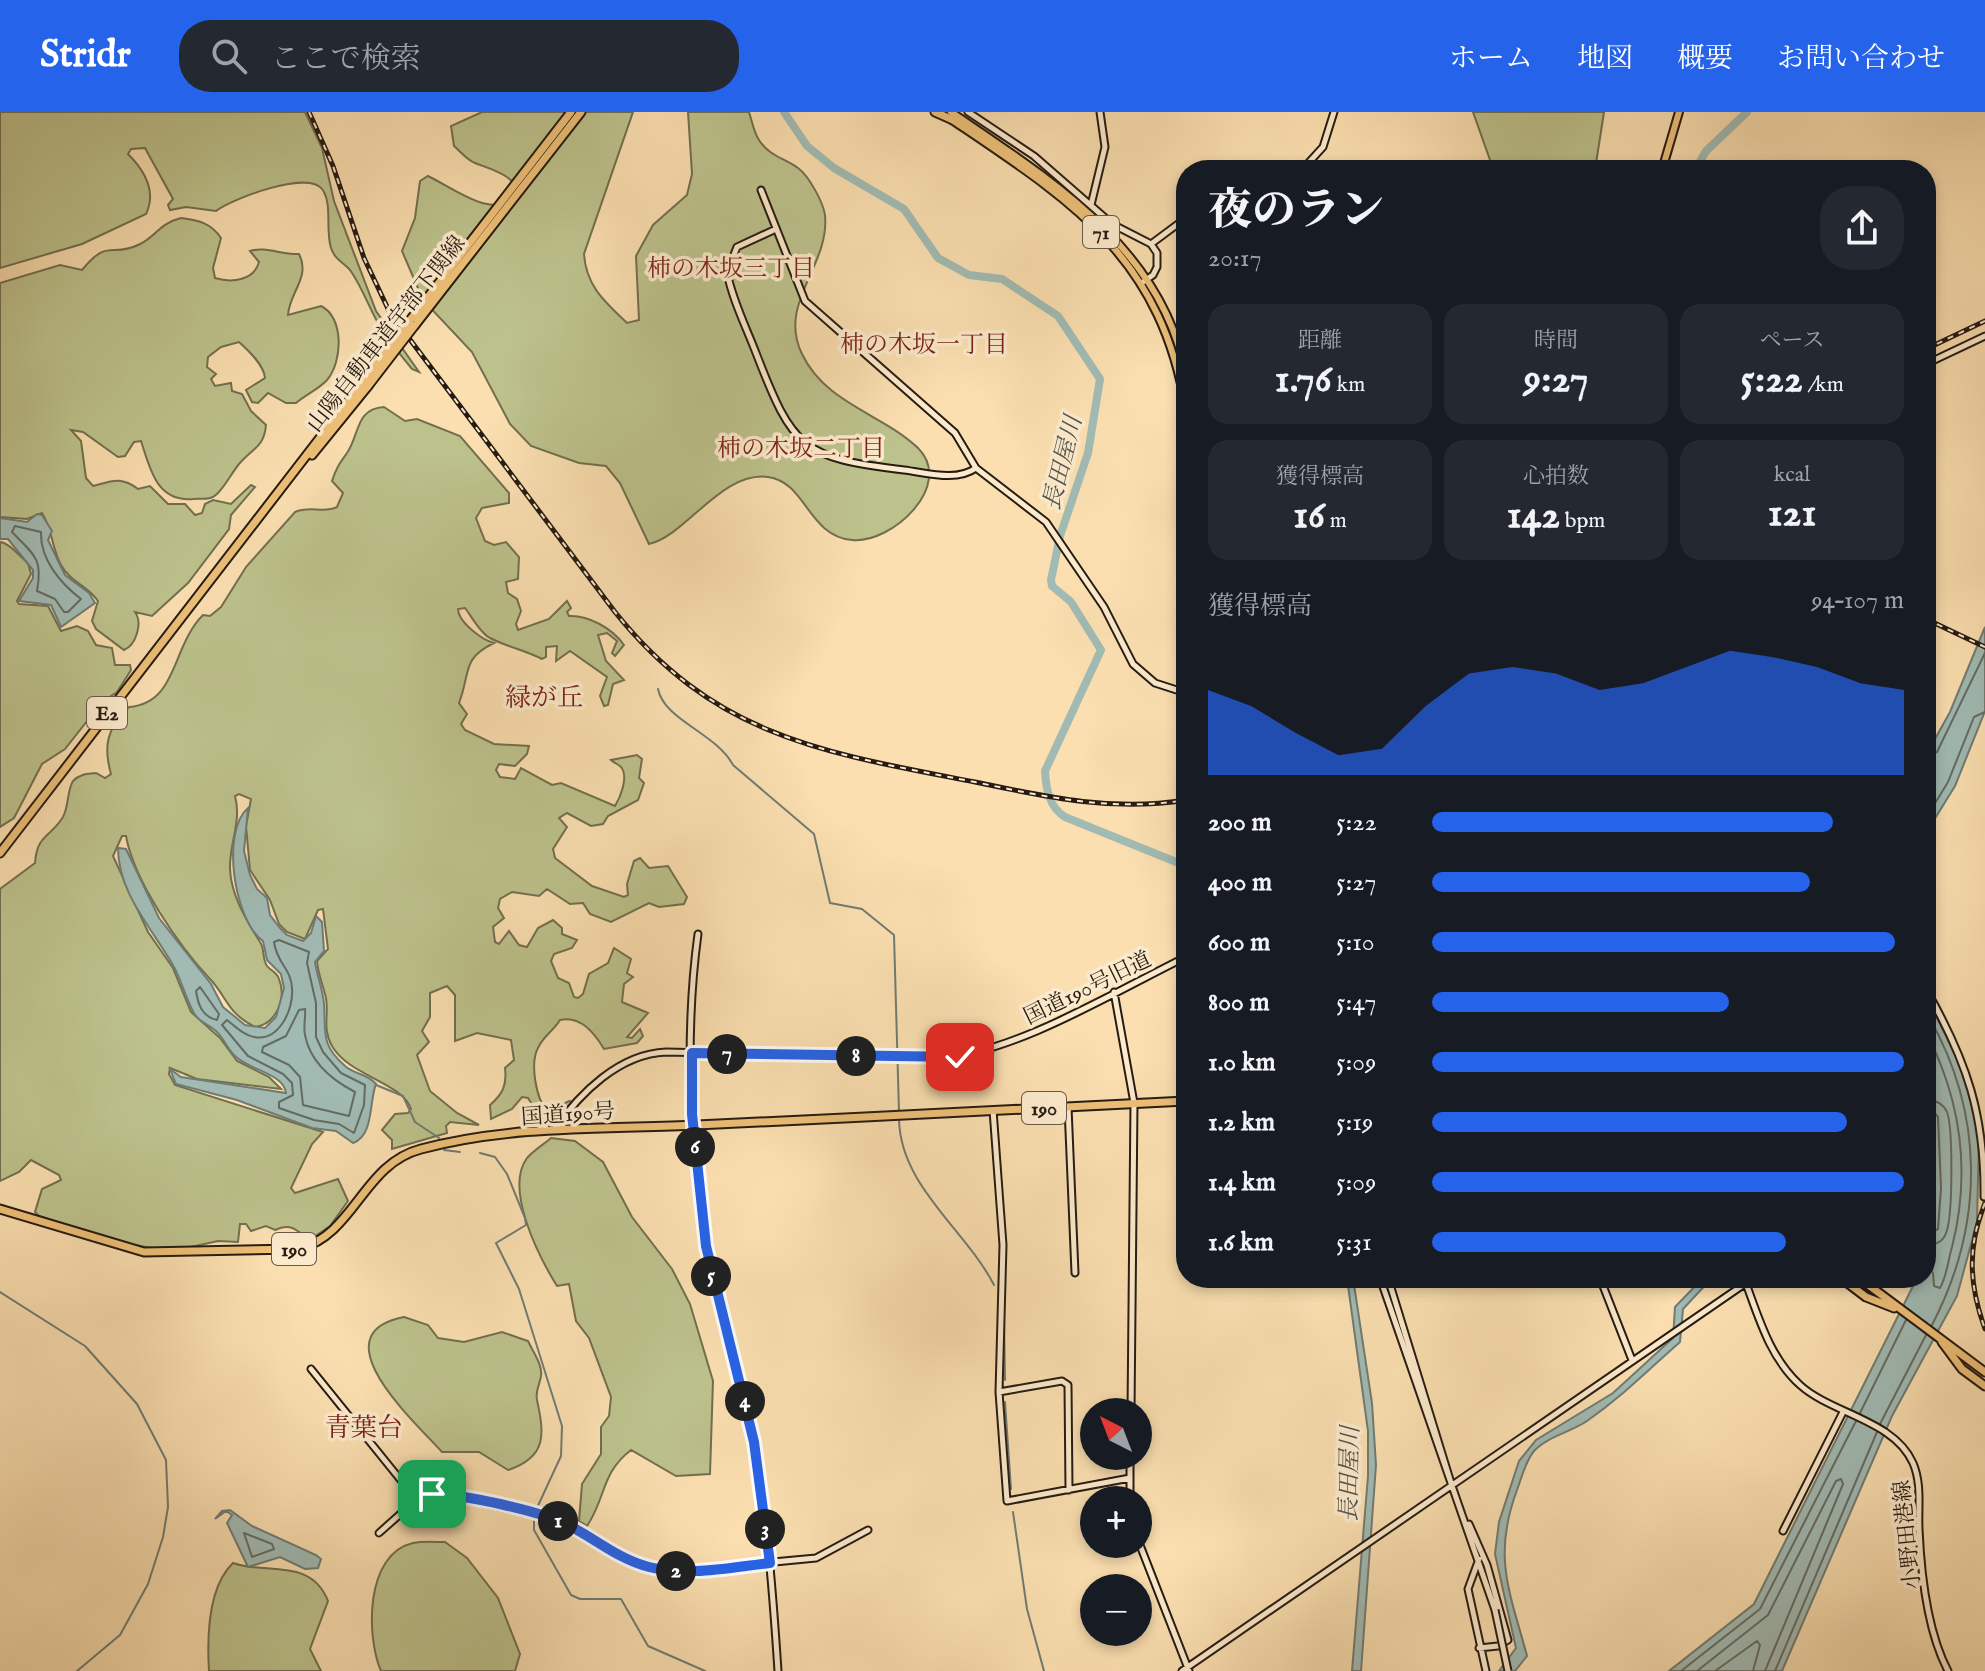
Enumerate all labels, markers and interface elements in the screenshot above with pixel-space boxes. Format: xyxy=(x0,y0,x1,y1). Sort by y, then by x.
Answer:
search box xyxy=(179,20,739,92)
text: Stridr xyxy=(40,32,131,80)
icon: search xyxy=(207,34,251,78)
text: ここで検索 xyxy=(271,41,421,79)
text: ホーム xyxy=(1449,42,1533,77)
text: 地図 xyxy=(1577,42,1633,77)
text: 概要 xyxy=(1677,42,1733,77)
text: お問い合わせ xyxy=(1777,42,1945,77)
text: 夜のラン xyxy=(1208,184,1384,240)
button: share xyxy=(1820,186,1904,270)
road number: 71 xyxy=(1083,216,1119,248)
street label: 山陽自動車道宇部下関線 xyxy=(301,230,472,438)
text: 20:17 xyxy=(1208,242,1262,275)
district label: 柿の木坂三丁目 xyxy=(647,254,815,285)
text: 距離 xyxy=(1298,327,1342,355)
text: 時間 xyxy=(1534,327,1578,355)
text: ペース xyxy=(1760,327,1824,355)
district label: 柿の木坂一丁目 xyxy=(840,330,1008,361)
text: 1.76 xyxy=(1275,355,1332,406)
text: 9:27 xyxy=(1523,355,1589,406)
text: 5:22 xyxy=(1740,355,1803,406)
text: km xyxy=(1332,371,1365,399)
text: /km xyxy=(1803,371,1844,399)
water label: 長田屋川 xyxy=(1037,410,1091,514)
district label: 柿の木坂二丁目 xyxy=(717,434,885,465)
text: kcal xyxy=(1774,461,1810,489)
text: 獲得標高 xyxy=(1276,463,1364,491)
text: 心拍数 xyxy=(1523,463,1589,491)
text: 121 xyxy=(1768,489,1816,540)
text: 16 xyxy=(1293,491,1325,542)
text: 142 xyxy=(1507,491,1560,542)
text: m xyxy=(1325,507,1347,535)
text: bpm xyxy=(1560,507,1605,535)
text: 94–107 m xyxy=(1811,584,1904,617)
text: 獲得標高 xyxy=(1208,590,1312,623)
district label: 緑が丘 xyxy=(505,682,583,715)
road number: E2 xyxy=(87,697,127,729)
text: 200 m xyxy=(1208,806,1272,839)
text: 5:22 xyxy=(1336,806,1377,839)
text: 400 m xyxy=(1208,866,1272,899)
text: 5:27 xyxy=(1336,866,1376,899)
text: 600 m xyxy=(1208,926,1270,959)
text: 5:10 xyxy=(1336,926,1375,959)
street label: 国道190号旧道 xyxy=(1019,946,1156,1032)
text: 800 m xyxy=(1208,986,1270,1019)
text: 5:47 xyxy=(1336,986,1376,1019)
pin xyxy=(926,1023,994,1091)
pin: 7 xyxy=(707,1034,747,1074)
icon: check xyxy=(938,1035,982,1079)
pin: 8 xyxy=(836,1036,876,1076)
text: 7 xyxy=(722,1040,732,1068)
text: 8 xyxy=(852,1042,860,1070)
text: 1.0 km xyxy=(1208,1046,1276,1079)
text: 5:09 xyxy=(1336,1046,1376,1079)
road number: 190 xyxy=(1022,1092,1066,1124)
street label: 国道190号 xyxy=(520,1098,616,1132)
text: 1.2 km xyxy=(1208,1106,1275,1139)
text: 5:19 xyxy=(1336,1106,1373,1139)
pin: 6 xyxy=(675,1127,715,1167)
text: 6 xyxy=(690,1133,700,1161)
text: 1.4 km xyxy=(1208,1166,1276,1199)
text: 5:09 xyxy=(1336,1166,1376,1199)
text: 1.6 km xyxy=(1208,1226,1274,1259)
text: 5:31 xyxy=(1336,1226,1372,1259)
road number: 190 xyxy=(272,1233,316,1265)
pin: 5 xyxy=(691,1256,731,1296)
text: 5 xyxy=(707,1262,715,1290)
pin: 4 xyxy=(725,1381,765,1421)
text: 4 xyxy=(740,1387,750,1415)
north arrow xyxy=(1080,1398,1152,1470)
map controls xyxy=(1080,1398,1152,1646)
district label: 青葉台 xyxy=(325,1412,403,1445)
water label: 長田屋川 xyxy=(1334,1423,1367,1522)
pin xyxy=(398,1460,466,1528)
icon: arrive xyxy=(410,1472,454,1516)
street label: 小野田港線 xyxy=(1888,1479,1928,1591)
button: + xyxy=(1080,1486,1152,1558)
pin: 1 xyxy=(538,1501,578,1541)
text: 1 xyxy=(554,1507,562,1535)
pin: 3 xyxy=(745,1509,785,1549)
text: 3 xyxy=(761,1515,769,1543)
pin: 2 xyxy=(656,1551,696,1591)
text: 2 xyxy=(671,1557,681,1585)
button: − xyxy=(1080,1574,1152,1646)

